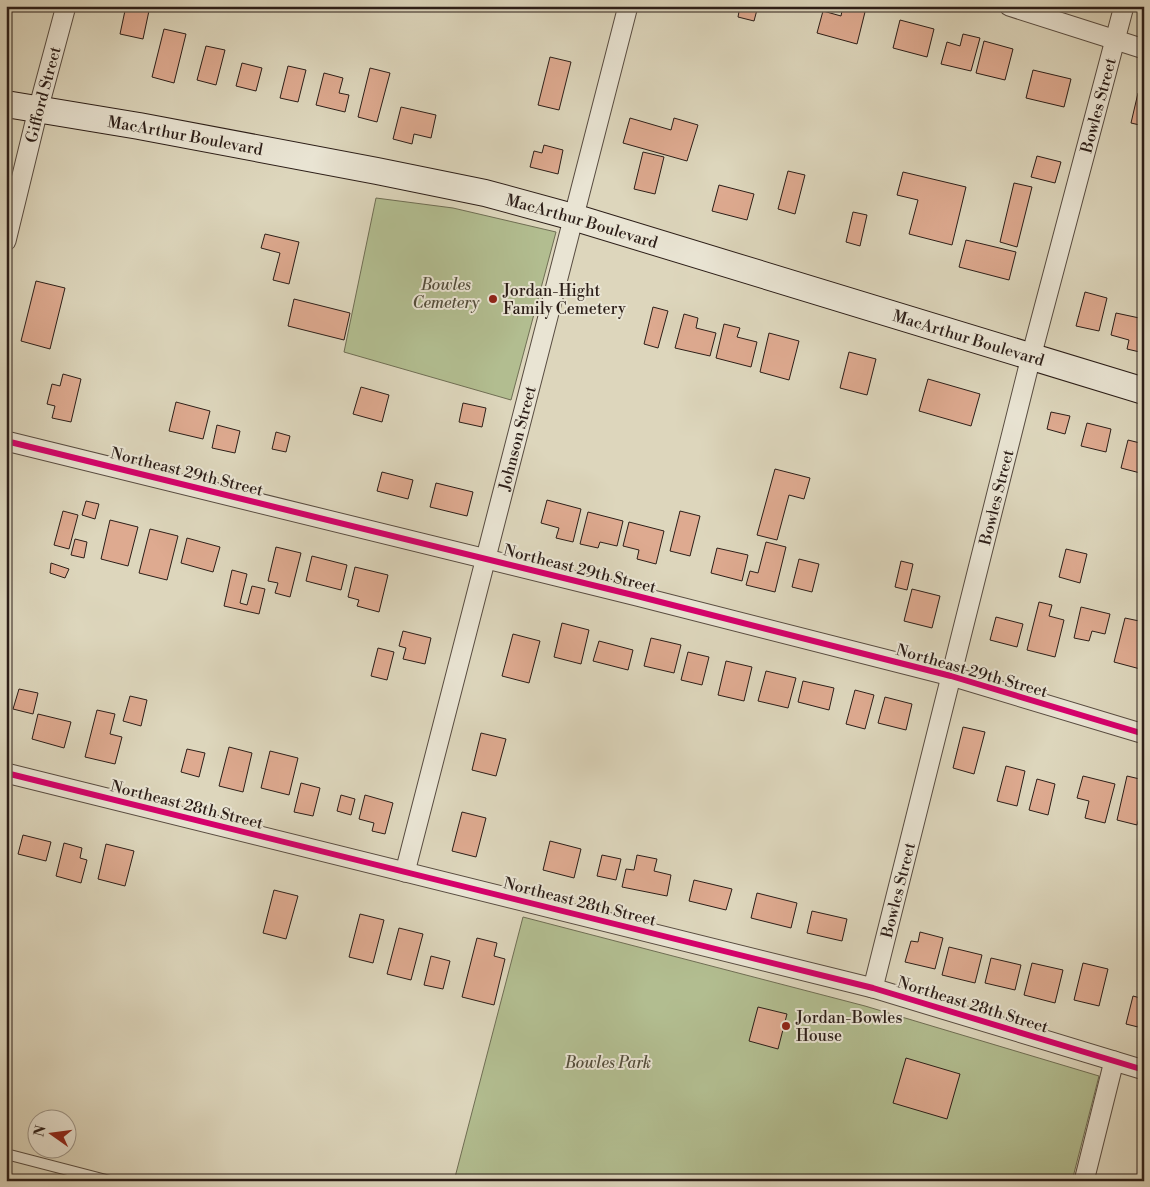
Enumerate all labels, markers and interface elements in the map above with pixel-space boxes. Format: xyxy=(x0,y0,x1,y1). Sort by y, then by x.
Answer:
street label: Gifford Street xyxy=(21,44,66,145)
street label: Bowles Street xyxy=(1076,55,1121,156)
street label: MacArthur Boulevard xyxy=(106,112,264,160)
street label: MacArthur Boulevard xyxy=(503,190,660,253)
park label: Bowles Cemetery xyxy=(412,275,480,313)
place label: Jordan-Hight Family Cemetery xyxy=(502,281,626,319)
marker: Jordan-Hight Family Cemetery xyxy=(487,293,499,305)
street label: MacArthur Boulevard xyxy=(890,306,1047,371)
street label: Johnson Street xyxy=(494,384,541,494)
street label: Northeast 29th Street xyxy=(108,443,266,501)
street label: Bowles Street xyxy=(975,447,1019,548)
street label: Northeast 29th Street xyxy=(501,540,659,598)
street label: Northeast 29th Street xyxy=(894,640,1050,702)
street label: Northeast 28th Street xyxy=(108,776,266,834)
street label: Bowles Street xyxy=(877,840,920,941)
street label: Northeast 28th Street xyxy=(501,873,659,931)
street label: Northeast 28th Street xyxy=(895,972,1051,1038)
place label: Jordan-Bowles House xyxy=(795,1008,902,1046)
marker: Jordan-Bowles House xyxy=(780,1020,792,1032)
park label: Bowles Park xyxy=(564,1053,651,1073)
north arrow xyxy=(28,1110,78,1160)
text: N xyxy=(30,1124,50,1139)

